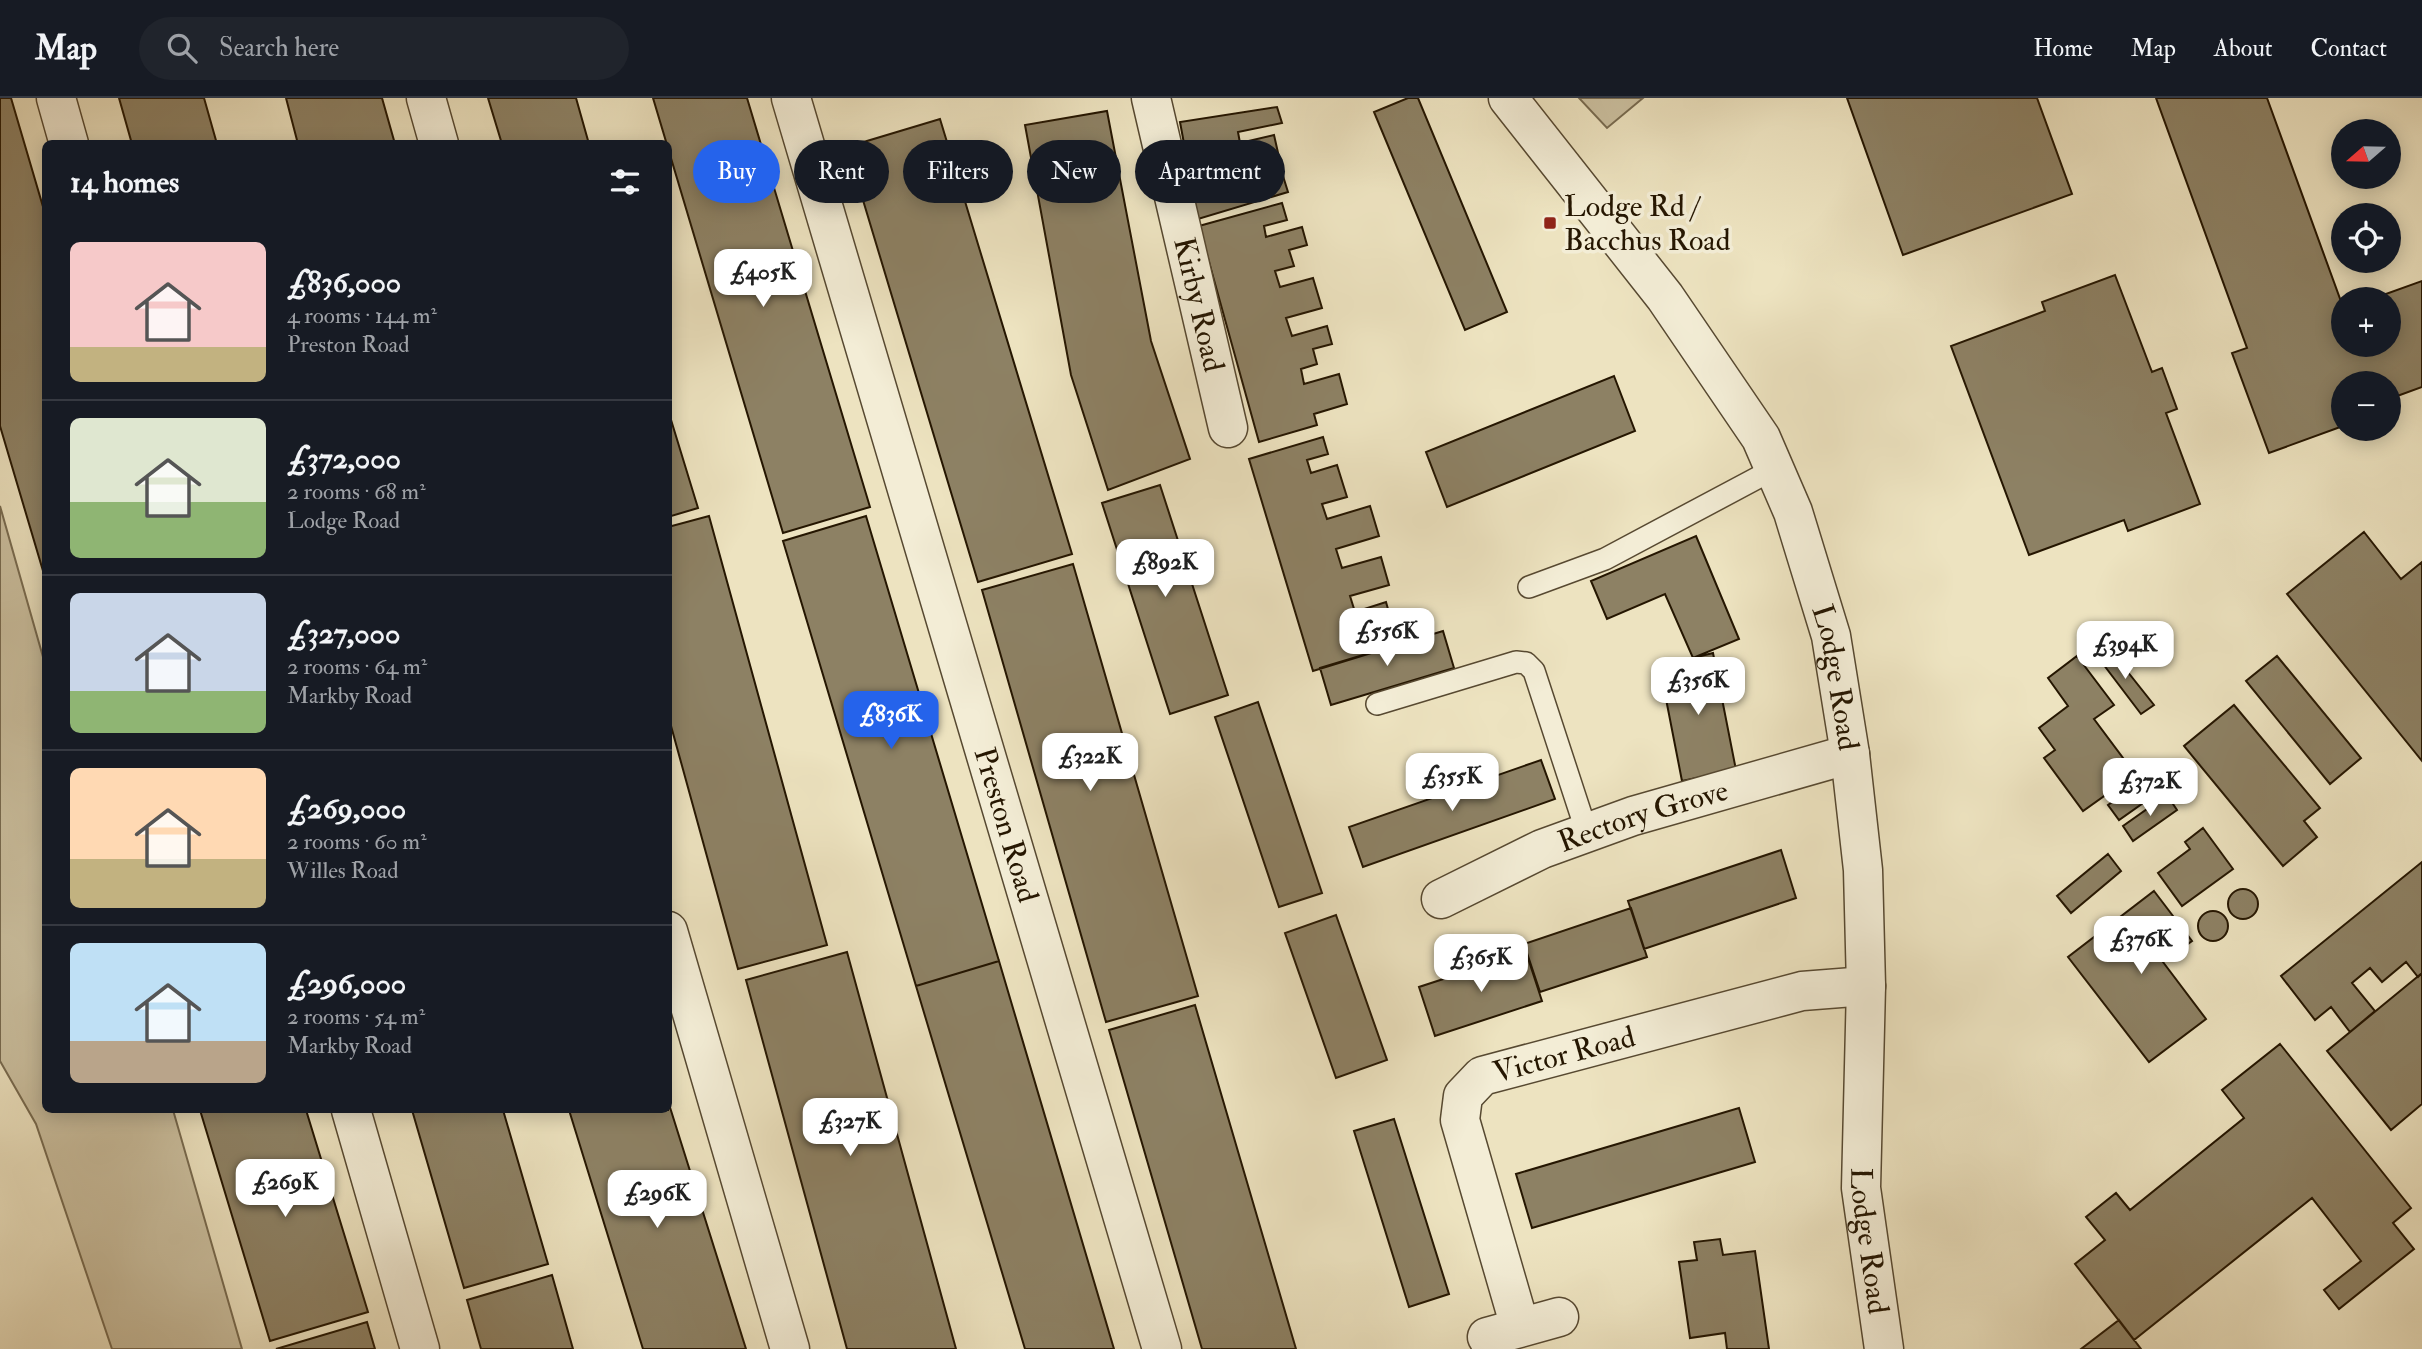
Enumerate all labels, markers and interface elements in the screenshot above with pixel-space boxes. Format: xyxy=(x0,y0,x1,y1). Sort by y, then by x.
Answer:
search box xyxy=(139,17,629,80)
text: Map xyxy=(35,28,97,69)
icon: search xyxy=(163,29,201,67)
text: Search here xyxy=(219,32,339,64)
text: Home xyxy=(2033,33,2093,64)
text: Map xyxy=(2131,33,2176,64)
text: About xyxy=(2214,33,2273,64)
text: Contact xyxy=(2311,33,2387,64)
north arrow xyxy=(2331,119,2401,189)
map controls xyxy=(2331,119,2401,441)
chip: Buy xyxy=(693,140,780,203)
chip: Rent xyxy=(794,140,889,203)
chip: Filters xyxy=(903,140,1013,203)
chip: New xyxy=(1027,140,1121,203)
chip: Apartment xyxy=(1135,140,1285,203)
icon: filters xyxy=(606,163,644,201)
text: 14 homes xyxy=(70,164,179,201)
place label: Lodge Rd / Bacchus Road xyxy=(1564,188,1731,259)
button: locate xyxy=(2331,203,2401,273)
marker: Lodge Rd / Bacchus Road xyxy=(1542,215,1558,231)
street label: Kirby Road xyxy=(1166,234,1233,376)
pin: £405K xyxy=(714,250,812,309)
text: £405K xyxy=(730,257,796,286)
text: £836,000 xyxy=(287,264,401,301)
icon: home xyxy=(126,270,210,354)
button: + xyxy=(2331,287,2401,357)
text: 4 rooms · 144 m² xyxy=(287,301,437,330)
text: Preston Road xyxy=(287,330,409,359)
button: − xyxy=(2331,371,2401,441)
text: £372,000 xyxy=(287,440,401,477)
icon: home xyxy=(126,446,210,530)
text: 2 rooms · 68 m² xyxy=(287,477,426,506)
text: Lodge Road xyxy=(287,506,400,535)
pin: £892K xyxy=(1116,540,1214,599)
text: £892K xyxy=(1132,547,1198,576)
street label: Lodge Road xyxy=(1804,600,1868,753)
pin: £556K xyxy=(1338,608,1436,668)
text: £327,000 xyxy=(287,615,400,652)
text: £556K xyxy=(1355,616,1419,645)
icon: home xyxy=(126,621,210,705)
pin: £394K xyxy=(2076,622,2174,681)
text: £394K xyxy=(2093,629,2157,658)
text: 2 rooms · 64 m² xyxy=(287,652,427,681)
pin: £356K xyxy=(1649,658,1747,717)
text: £356K xyxy=(1667,665,1729,694)
text: Markby Road xyxy=(287,681,412,710)
pin: £836K xyxy=(842,692,940,751)
text: £836K xyxy=(860,699,922,728)
pin: £322K xyxy=(1041,734,1139,793)
text: £322K xyxy=(1058,741,1122,770)
street label: Preston Road xyxy=(966,743,1047,907)
pin: £355K xyxy=(1403,754,1501,813)
pin: £372K xyxy=(2101,758,2199,818)
text: £355K xyxy=(1422,761,1482,790)
text: £372K xyxy=(2119,766,2181,795)
street label: Rectory Grove xyxy=(1553,771,1732,860)
text: £269,000 xyxy=(287,790,406,827)
icon: home xyxy=(126,796,210,880)
text: 2 rooms · 60 m² xyxy=(287,827,427,856)
text: Willes Road xyxy=(287,856,399,885)
pin: £376K xyxy=(2092,916,2190,976)
text: £376K xyxy=(2110,924,2172,953)
pin: £365K xyxy=(1432,934,1530,994)
text: £365K xyxy=(1450,942,1512,971)
text: £296,000 xyxy=(287,965,406,1002)
icon: home xyxy=(126,971,210,1055)
text: 2 rooms · 54 m² xyxy=(287,1002,425,1031)
street label: Victor Road xyxy=(1489,1018,1639,1091)
text: Markby Road xyxy=(287,1031,412,1060)
pin: £327K xyxy=(801,1098,899,1158)
text: £327K xyxy=(819,1106,881,1135)
pin: £269K xyxy=(236,1160,334,1219)
text: £269K xyxy=(252,1167,318,1196)
street label: Lodge Road xyxy=(1842,1167,1897,1317)
pin: £296K xyxy=(608,1170,706,1230)
text: £296K xyxy=(624,1178,690,1207)

